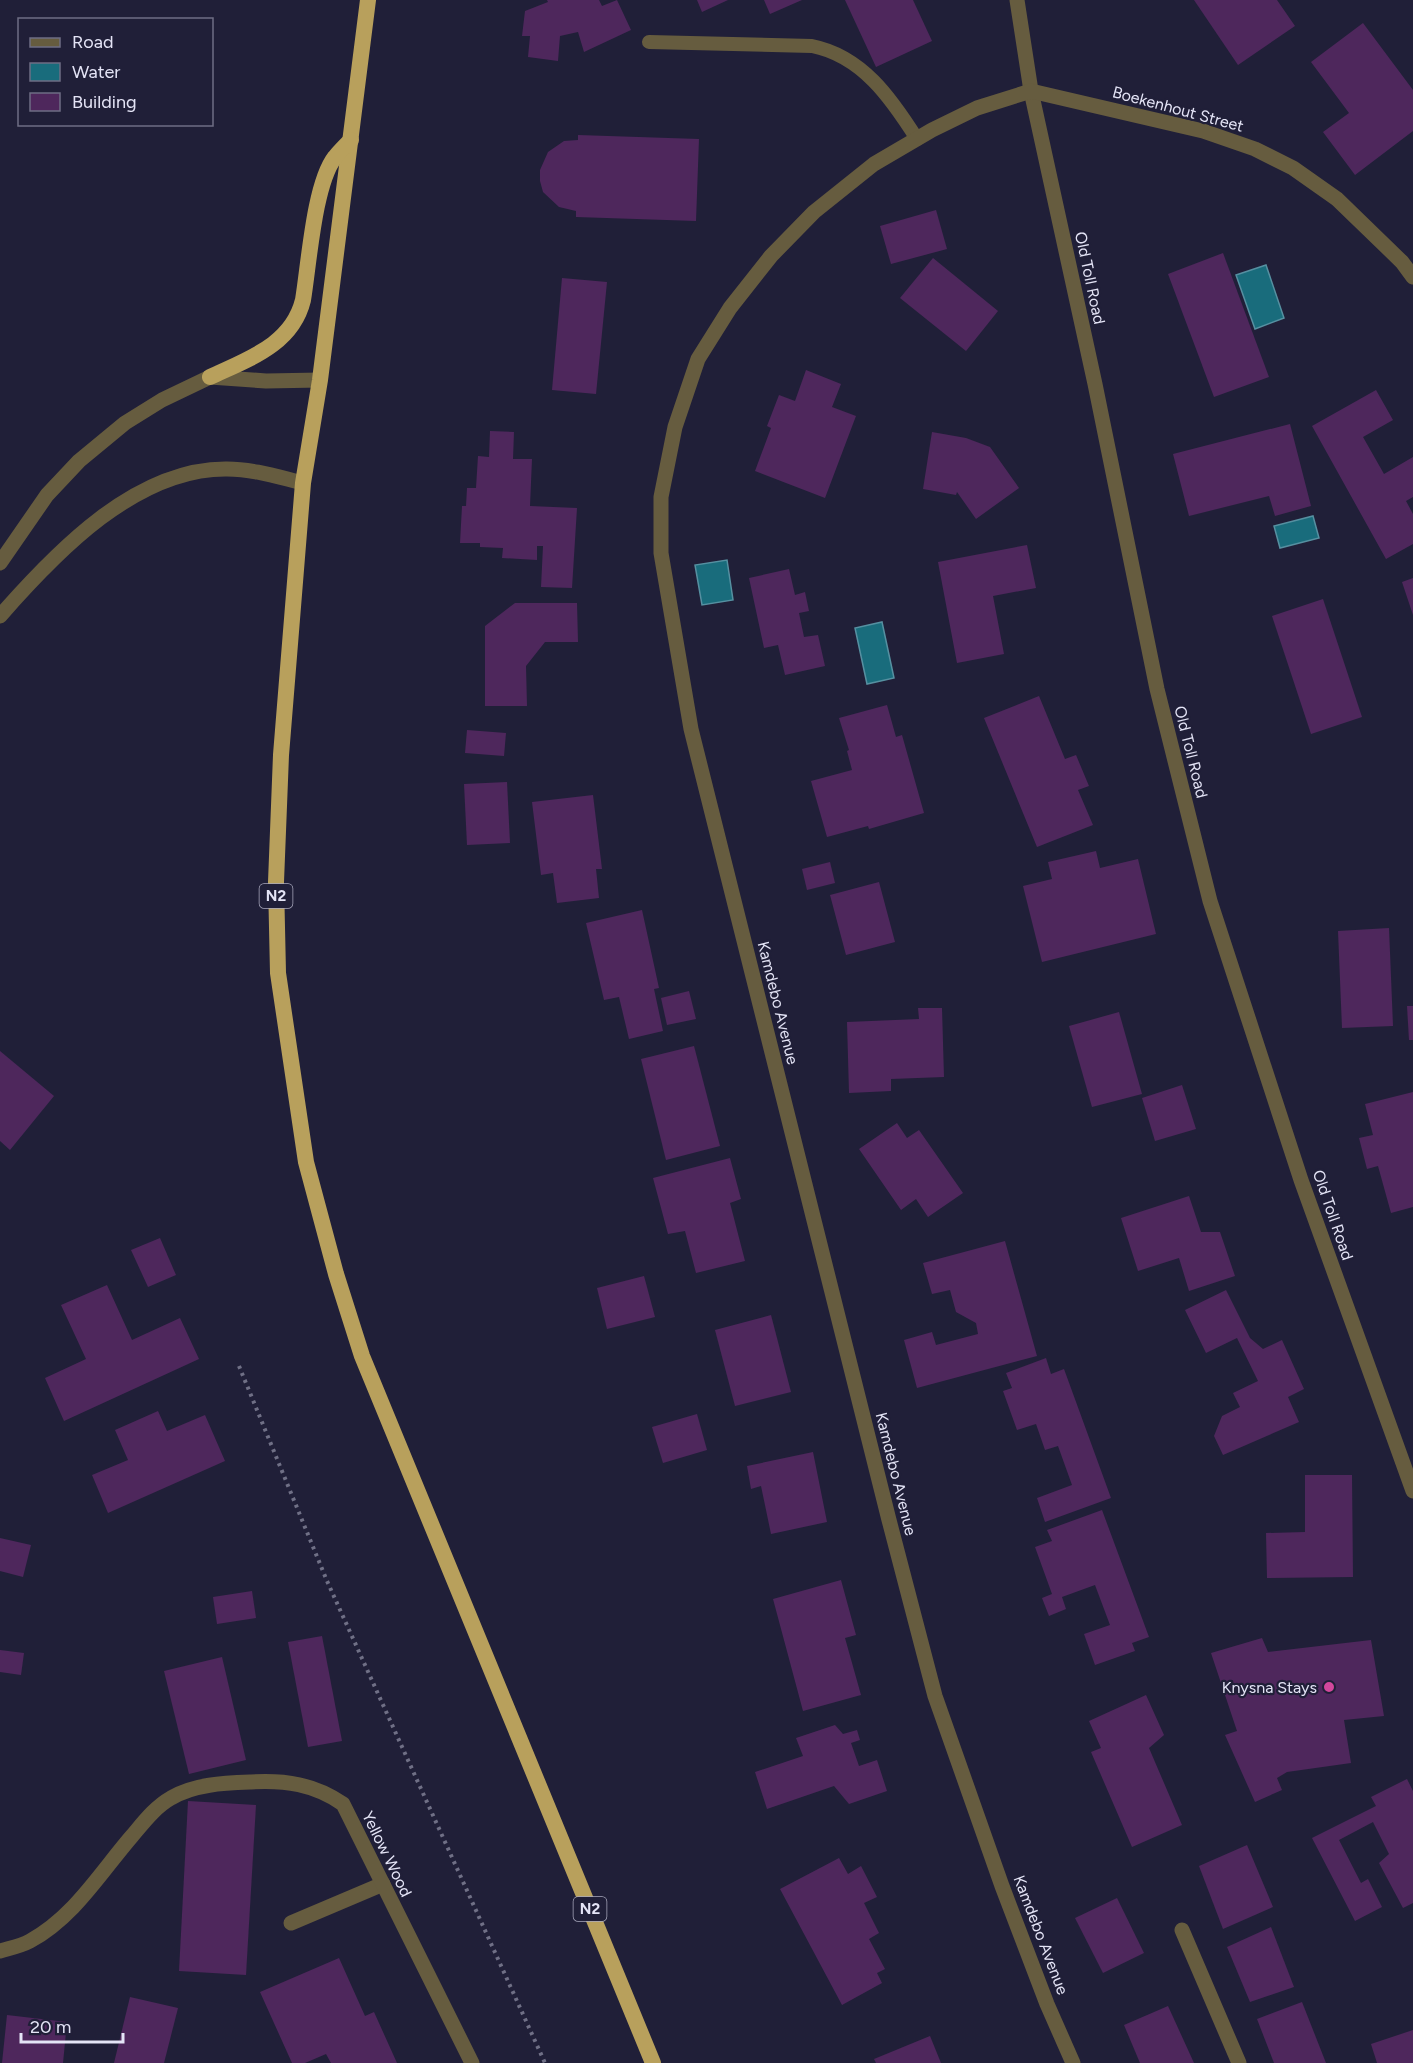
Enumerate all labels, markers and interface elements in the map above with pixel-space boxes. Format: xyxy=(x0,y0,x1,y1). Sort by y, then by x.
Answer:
legend xyxy=(18,18,213,126)
text: Road xyxy=(72,31,113,53)
text: Water xyxy=(72,61,120,83)
street label: Boekenhout Street xyxy=(1110,82,1246,136)
text: Building xyxy=(72,91,137,113)
street label: Old Toll Road xyxy=(1071,230,1109,326)
street label: Old Toll Road xyxy=(1170,704,1212,800)
road number: N2 xyxy=(260,884,292,908)
street label: Kamdebo Avenue xyxy=(754,939,803,1067)
street label: Old Toll Road xyxy=(1309,1167,1357,1263)
street label: Kamdebo Avenue xyxy=(872,1410,921,1538)
place label: Knysna Stays xyxy=(1222,1678,1317,1697)
marker: Knysna Stays xyxy=(1322,1680,1336,1694)
street label: Yellow Wood xyxy=(358,1808,416,1900)
street label: Kamdebo Avenue xyxy=(1010,1873,1073,1998)
road number: N2 xyxy=(574,1897,606,1921)
scale bar xyxy=(21,2006,123,2044)
text: 20 m xyxy=(30,2016,71,2038)

